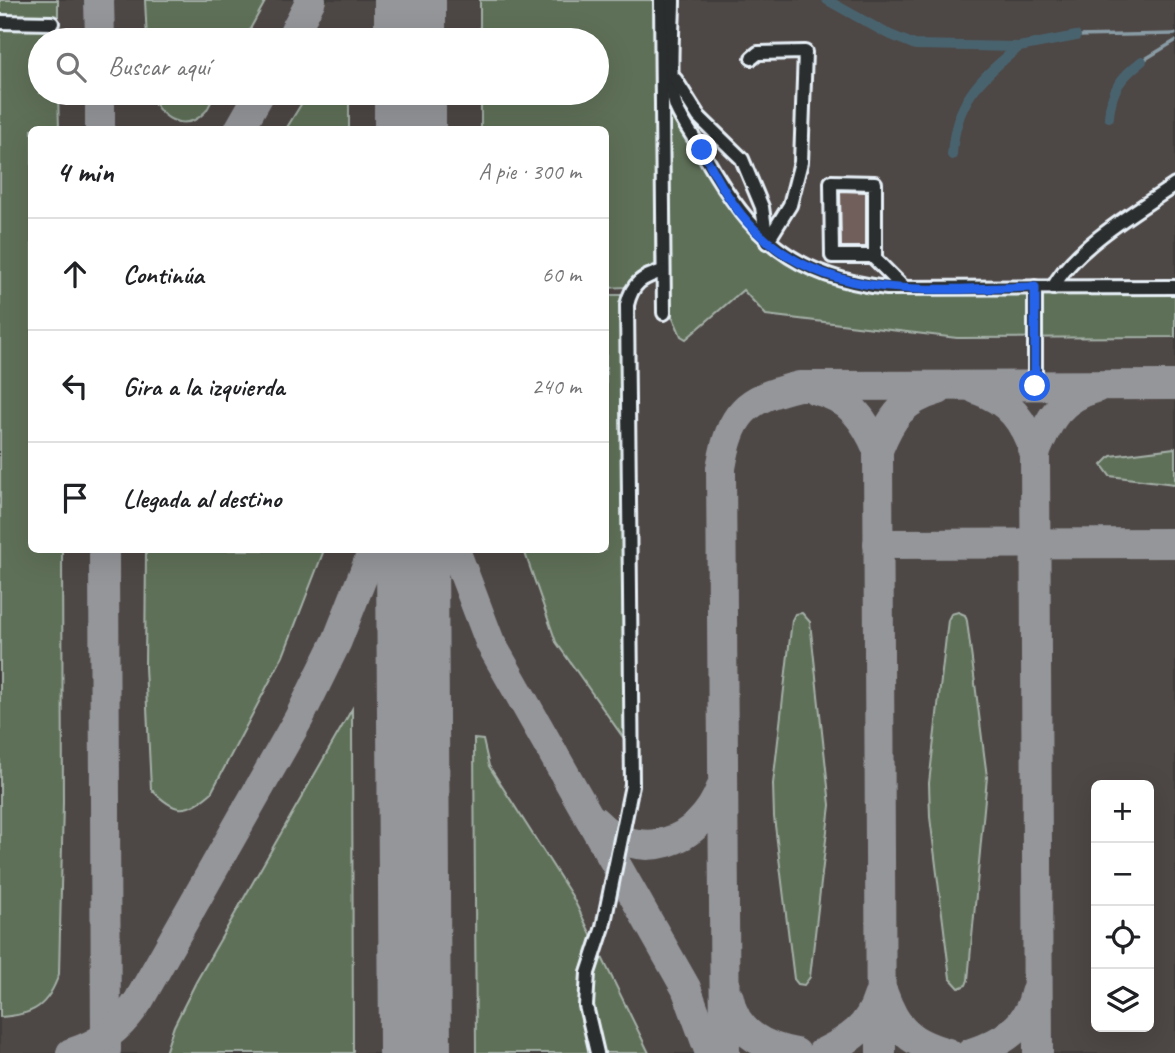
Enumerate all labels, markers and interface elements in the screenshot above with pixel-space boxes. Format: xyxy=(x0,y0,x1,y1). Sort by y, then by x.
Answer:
search box xyxy=(28,28,609,105)
icon: search xyxy=(52,48,90,86)
text: Buscar aquí xyxy=(108,50,210,83)
route end xyxy=(686,134,717,165)
text: 4 min xyxy=(56,153,113,191)
text: A pie · 300 m xyxy=(478,157,581,186)
icon: ahead xyxy=(56,255,94,293)
text: Continúa xyxy=(123,258,204,291)
text: 60 m xyxy=(542,260,581,289)
icon: left xyxy=(56,367,94,405)
text: Gira a la izquierda xyxy=(123,370,284,403)
route start xyxy=(1019,370,1050,401)
text: 240 m xyxy=(532,372,581,401)
icon: arrive xyxy=(56,479,94,517)
text: Llegada al destino xyxy=(123,482,281,515)
map controls xyxy=(1091,780,1154,1032)
button: + xyxy=(1091,780,1154,843)
button: − xyxy=(1091,843,1154,906)
button: locate xyxy=(1091,906,1154,969)
button: layers xyxy=(1091,969,1154,1032)

